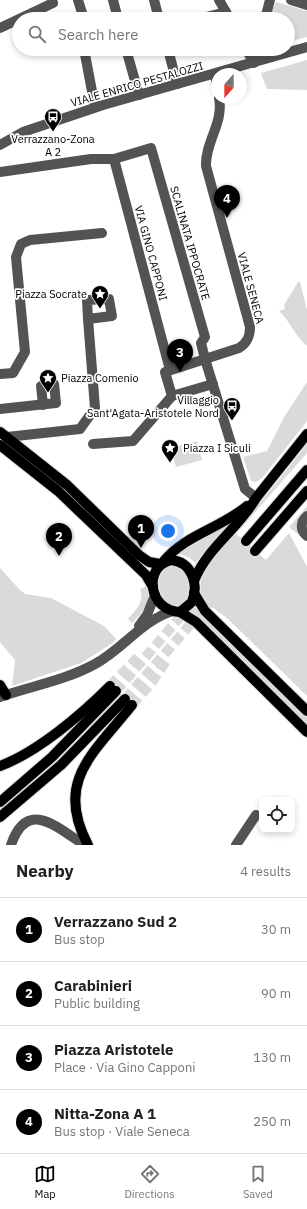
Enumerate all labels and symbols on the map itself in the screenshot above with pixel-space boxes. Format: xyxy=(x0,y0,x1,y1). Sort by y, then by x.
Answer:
street label: VIALE ENRICO PESTALOZZI xyxy=(69,58,205,110)
north arrow xyxy=(211,68,247,104)
bus stop icon: Verrazzano-Zona A 2 xyxy=(43,107,63,132)
place label: Verrazzano-Zona A 2 xyxy=(11,132,95,159)
street label: SCALINATA IPPOCRATE xyxy=(167,184,213,302)
pin: 4 xyxy=(214,185,240,218)
street label: VIA GINO CAPPONI xyxy=(132,204,170,302)
street label: VIALE SENECA xyxy=(235,251,267,325)
place icon: Piazza Socrate xyxy=(90,284,110,309)
place label: Piazza Socrate xyxy=(15,287,87,301)
pin: 3 xyxy=(167,339,193,372)
place icon: Piazza Comenio xyxy=(38,368,58,393)
place label: Piazza Comenio xyxy=(61,371,139,385)
place label: Villaggio Sant'Agata-Aristotele Nord xyxy=(87,393,219,420)
bus stop icon: Villaggio Sant'Agata-Aristotele Nord xyxy=(222,396,242,421)
place icon: Piazza I Siculi xyxy=(160,438,180,463)
place label: Piazza I Siculi xyxy=(183,441,251,455)
pin: 1 xyxy=(128,515,154,548)
your location xyxy=(158,521,178,541)
pin: 2 xyxy=(46,523,72,556)

